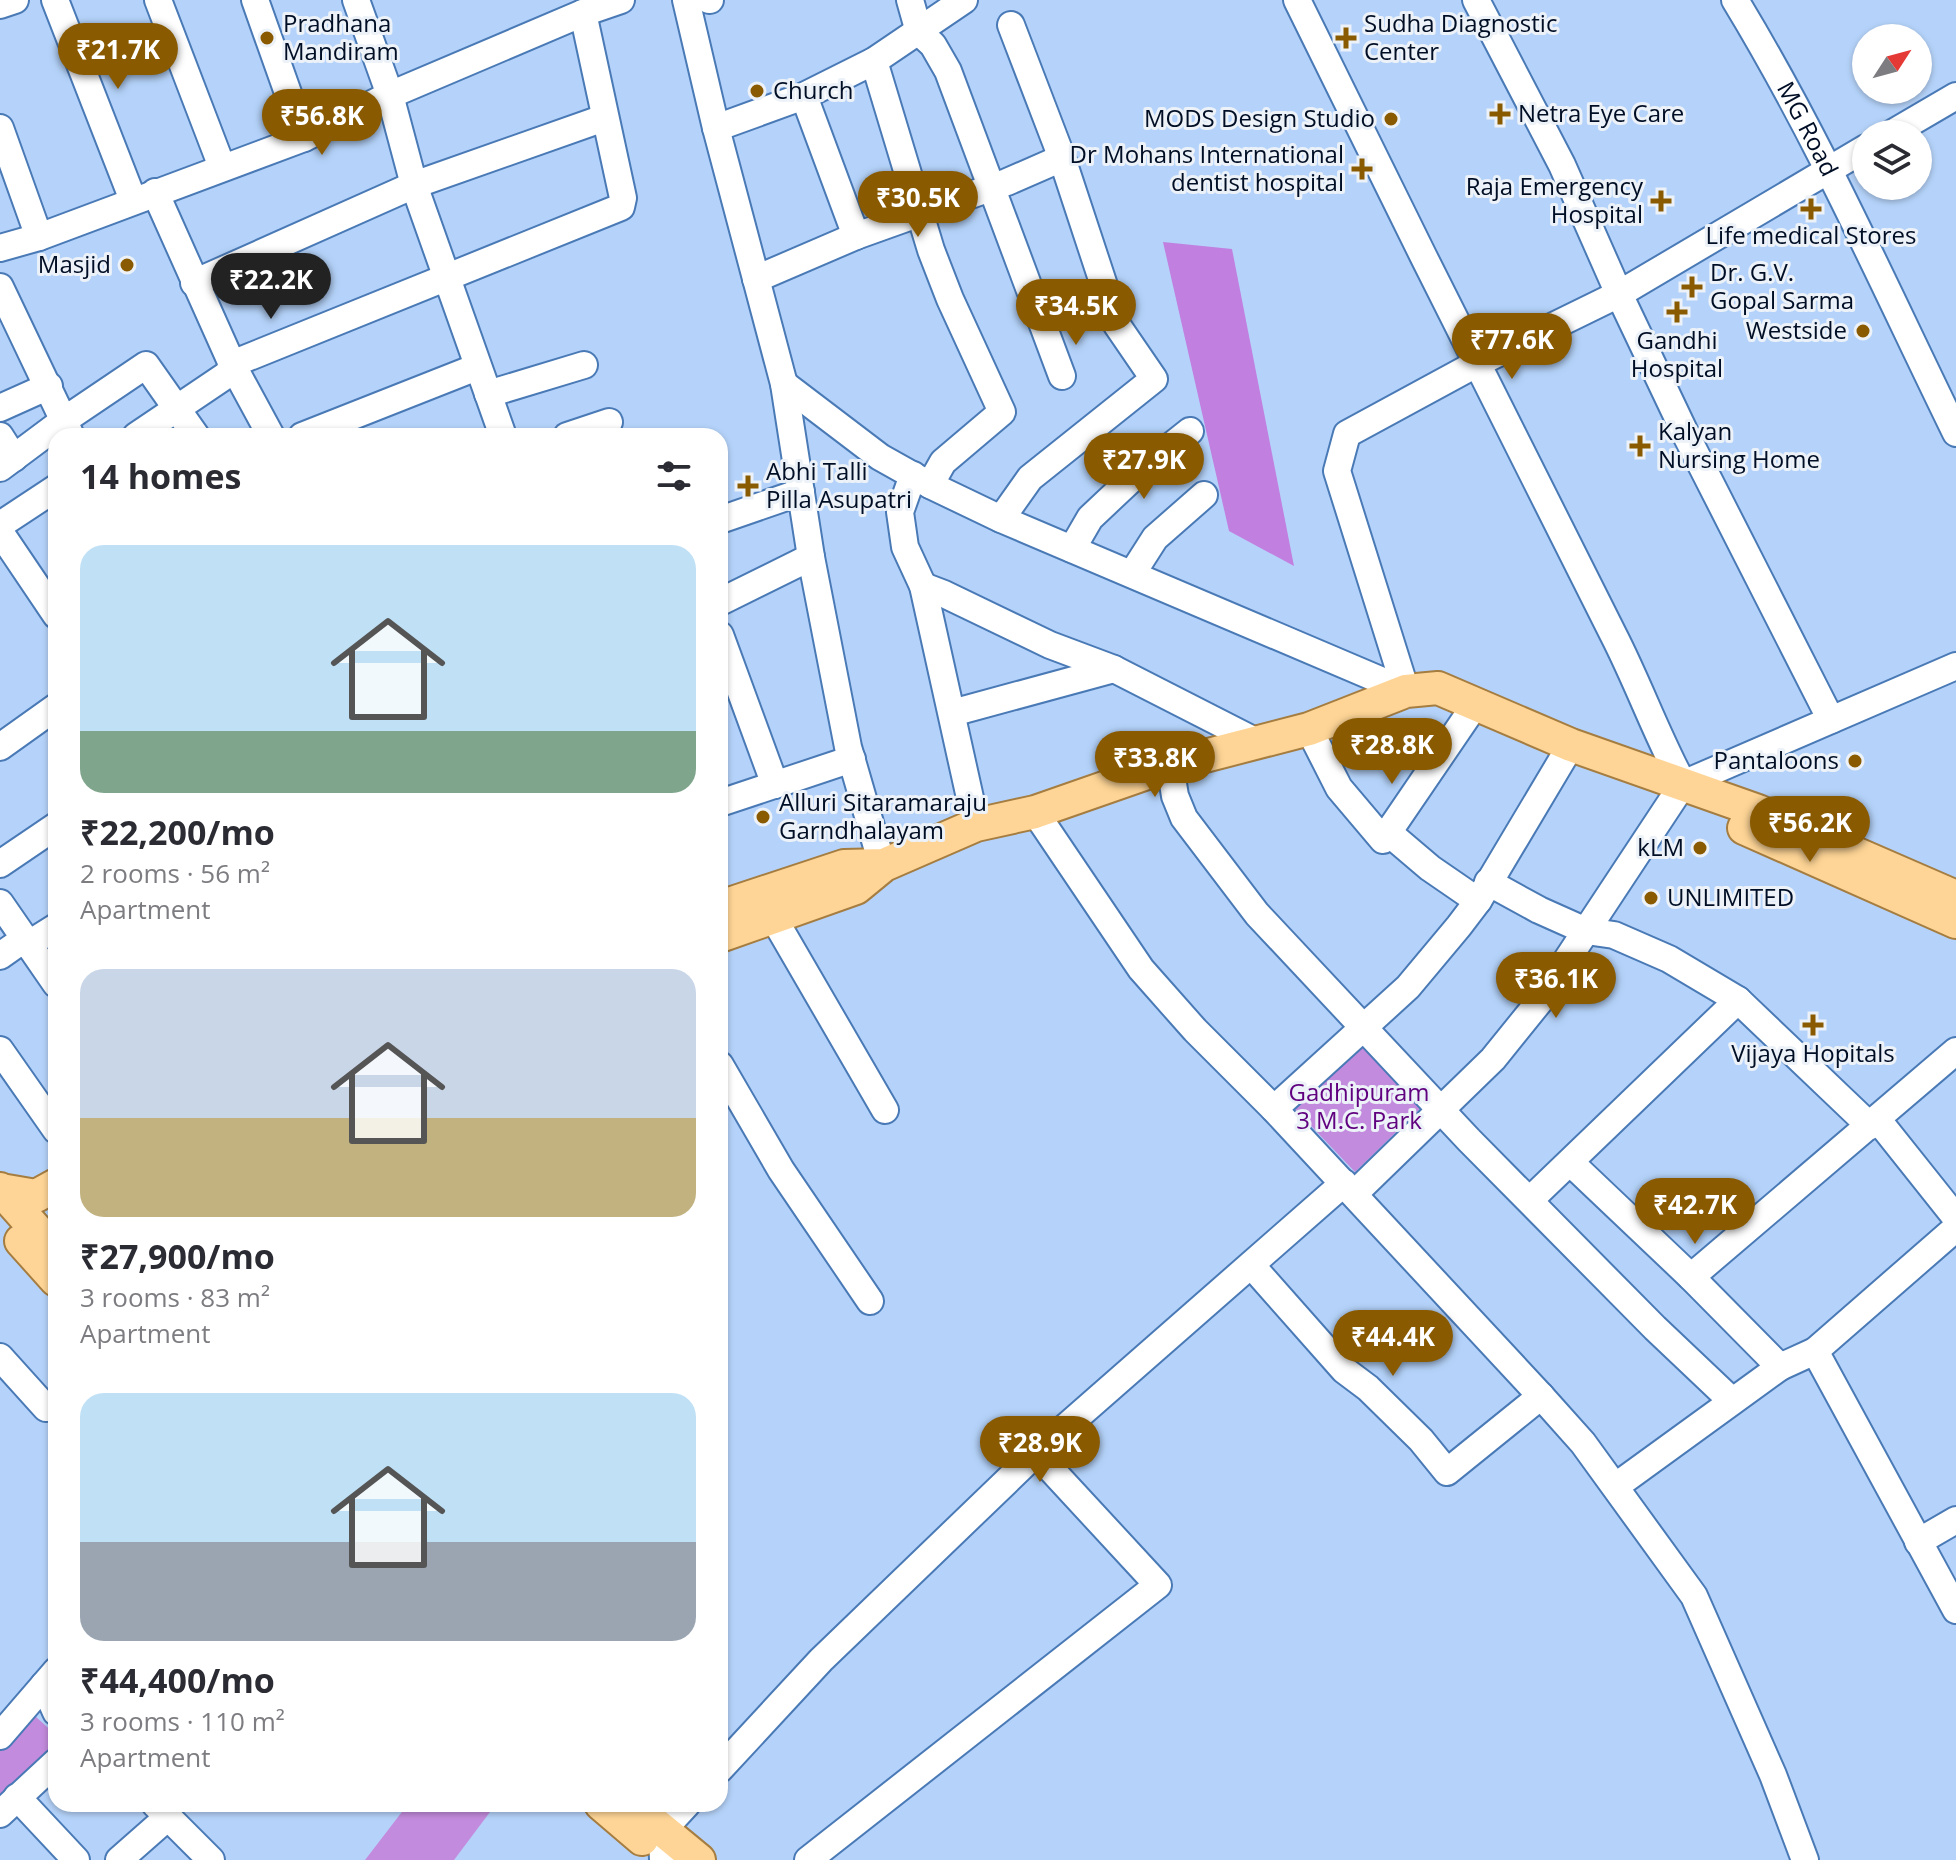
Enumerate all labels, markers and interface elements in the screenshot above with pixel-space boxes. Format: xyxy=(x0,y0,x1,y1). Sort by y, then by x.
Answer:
place label: Pradhana Mandiram xyxy=(283,6,399,67)
place label: Sudha Diagnostic Center xyxy=(1364,6,1557,67)
pin: ₹21.7K xyxy=(53,23,183,91)
north arrow xyxy=(1852,24,1932,104)
map controls xyxy=(1852,24,1932,200)
marker: Sudha Diagnostic Center xyxy=(1335,27,1357,49)
marker: Pradhana Mandiram xyxy=(258,29,276,47)
text: ₹21.7K xyxy=(76,31,160,67)
place label: Church xyxy=(773,73,854,106)
street label: MG Road xyxy=(1770,75,1847,181)
marker: Church xyxy=(748,82,766,100)
pin: ₹56.8K xyxy=(257,89,387,157)
place label: Netra Eye Care xyxy=(1518,96,1684,129)
text: ₹56.8K xyxy=(280,97,364,133)
place label: MODS Design Studio xyxy=(1144,101,1375,134)
marker: Netra Eye Care xyxy=(1489,103,1511,125)
marker: MODS Design Studio xyxy=(1382,110,1400,128)
button: layers xyxy=(1852,120,1932,200)
place label: Dr Mohans International dentist hospital xyxy=(1070,137,1344,198)
marker: Dr Mohans International dentist hospital xyxy=(1351,158,1373,180)
place label: Raja Emergency Hospital xyxy=(1466,169,1644,230)
pin: ₹30.5K xyxy=(853,171,983,239)
text: ₹30.5K xyxy=(876,179,960,215)
marker: Raja Emergency Hospital xyxy=(1650,190,1672,212)
marker: Life medical Stores xyxy=(1802,200,1820,218)
place label: Life medical Stores xyxy=(1706,218,1916,251)
place label: Masjid xyxy=(38,247,111,280)
pin: ₹22.2K xyxy=(206,253,336,321)
place label: Dr. G.V. Gopal Sarma xyxy=(1710,255,1854,316)
marker: Masjid xyxy=(118,256,136,274)
text: ₹22.2K xyxy=(229,261,313,297)
marker: Dr. G.V. Gopal Sarma xyxy=(1681,276,1703,298)
pin: ₹34.5K xyxy=(1011,279,1141,347)
text: ₹34.5K xyxy=(1034,287,1118,323)
marker: Gandhi Hospital xyxy=(1666,301,1688,323)
pin: ₹77.6K xyxy=(1447,313,1577,381)
place label: Westside xyxy=(1746,313,1847,346)
text: ₹77.6K xyxy=(1470,321,1554,357)
marker: Westside xyxy=(1854,322,1872,340)
place label: Gandhi Hospital xyxy=(1631,323,1723,384)
place label: Kalyan Nursing Home xyxy=(1658,414,1820,475)
pin: ₹27.9K xyxy=(1079,433,1209,501)
marker: Kalyan Nursing Home xyxy=(1629,435,1651,457)
text: ₹27.9K xyxy=(1102,441,1186,477)
text: 14 homes xyxy=(80,453,241,499)
icon: filters xyxy=(652,454,696,498)
place label: Abhi Talli Pilla Asupatri xyxy=(766,454,912,515)
marker: Abhi Talli Pilla Asupatri xyxy=(737,475,759,497)
icon: home xyxy=(316,597,460,741)
pin: ₹28.8K xyxy=(1327,718,1457,786)
text: ₹28.8K xyxy=(1350,726,1434,762)
pin: ₹33.8K xyxy=(1090,731,1220,799)
text: ₹33.8K xyxy=(1113,739,1197,775)
place label: Pantaloons xyxy=(1714,743,1839,776)
marker: Pantaloons xyxy=(1846,752,1864,770)
place label: Alluri Sitaramaraju Garndhalayam xyxy=(779,785,987,846)
pin: ₹56.2K xyxy=(1745,796,1875,864)
text: ₹56.2K xyxy=(1768,804,1852,840)
marker: Alluri Sitaramaraju Garndhalayam xyxy=(754,808,772,826)
text: ₹22,200/mo xyxy=(80,809,275,855)
place label: kLM xyxy=(1637,830,1684,863)
marker: kLM xyxy=(1691,839,1709,857)
text: 2 rooms · 56 m² xyxy=(80,855,270,891)
place label: UNLIMITED xyxy=(1667,880,1794,913)
marker: UNLIMITED xyxy=(1642,889,1660,907)
text: Apartment xyxy=(80,891,211,927)
pin: ₹36.1K xyxy=(1491,952,1621,1020)
text: ₹36.1K xyxy=(1514,960,1598,996)
marker: Vijaya Hopitals xyxy=(1802,1014,1824,1036)
icon: home xyxy=(316,1021,460,1165)
place label: Vijaya Hopitals xyxy=(1731,1036,1895,1069)
park label: Gadhipuram 3 M.C. Park xyxy=(1288,1075,1430,1136)
pin: ₹42.7K xyxy=(1630,1178,1760,1246)
text: ₹42.7K xyxy=(1653,1186,1737,1222)
text: ₹27,900/mo xyxy=(80,1233,275,1279)
text: 3 rooms · 83 m² xyxy=(80,1279,270,1315)
pin: ₹44.4K xyxy=(1328,1310,1458,1378)
text: Apartment xyxy=(80,1315,211,1351)
text: ₹44.4K xyxy=(1351,1318,1435,1354)
pin: ₹28.9K xyxy=(975,1416,1105,1484)
text: ₹28.9K xyxy=(998,1424,1082,1460)
icon: home xyxy=(316,1445,460,1589)
text: ₹44,400/mo xyxy=(80,1657,275,1703)
text: 3 rooms · 110 m² xyxy=(80,1703,285,1739)
text: Apartment xyxy=(80,1739,211,1775)

